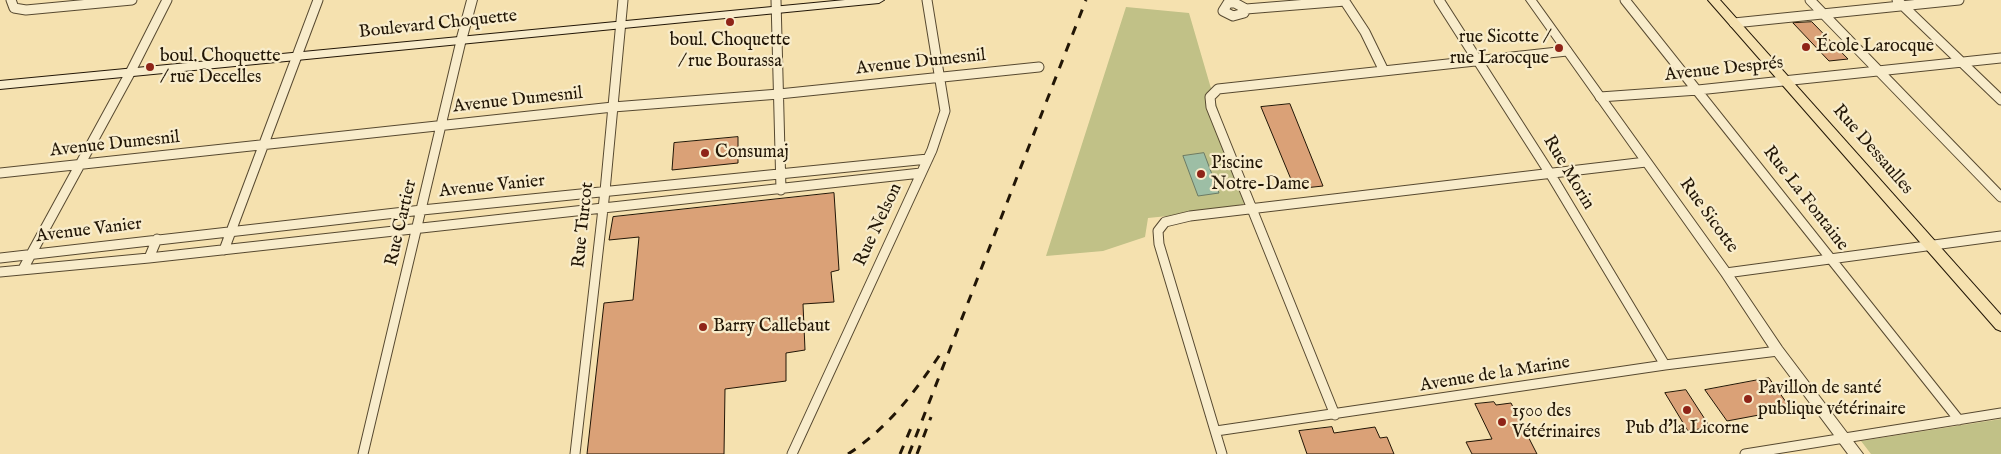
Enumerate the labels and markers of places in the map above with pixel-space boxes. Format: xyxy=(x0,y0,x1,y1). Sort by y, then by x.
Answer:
marker: boul. Choquette / rue Bourassa xyxy=(724,16,736,28)
place label: rue Sicotte / rue Larocque xyxy=(1450,27,1549,70)
place label: boul. Choquette / rue Bourassa xyxy=(670,30,790,72)
place label: École Larocque xyxy=(1816,36,1934,58)
marker: École Larocque xyxy=(1800,41,1812,53)
marker: rue Sicotte / rue Larocque xyxy=(1553,42,1565,54)
place label: boul. Choquette / rue Decelles xyxy=(160,46,281,88)
marker: boul. Choquette / rue Decelles xyxy=(144,61,156,73)
place label: Consumaj xyxy=(715,142,789,164)
marker: Consumaj xyxy=(699,147,711,159)
place label: Piscine Notre-Dame xyxy=(1211,153,1310,195)
marker: Piscine Notre-Dame xyxy=(1195,168,1207,180)
place label: Barry Callebaut xyxy=(713,316,830,338)
marker: Barry Callebaut xyxy=(697,321,709,333)
place label: Pavillon de santé publique vétérinaire xyxy=(1758,378,1906,420)
marker: Pavillon de santé publique vétérinaire xyxy=(1742,393,1754,405)
place label: 1500 des Vétérinaires xyxy=(1512,401,1600,444)
marker: Pub d'la Licorne xyxy=(1681,404,1693,416)
marker: 1500 des Vétérinaires xyxy=(1496,416,1508,428)
place label: Pub d'la Licorne xyxy=(1625,418,1749,440)

